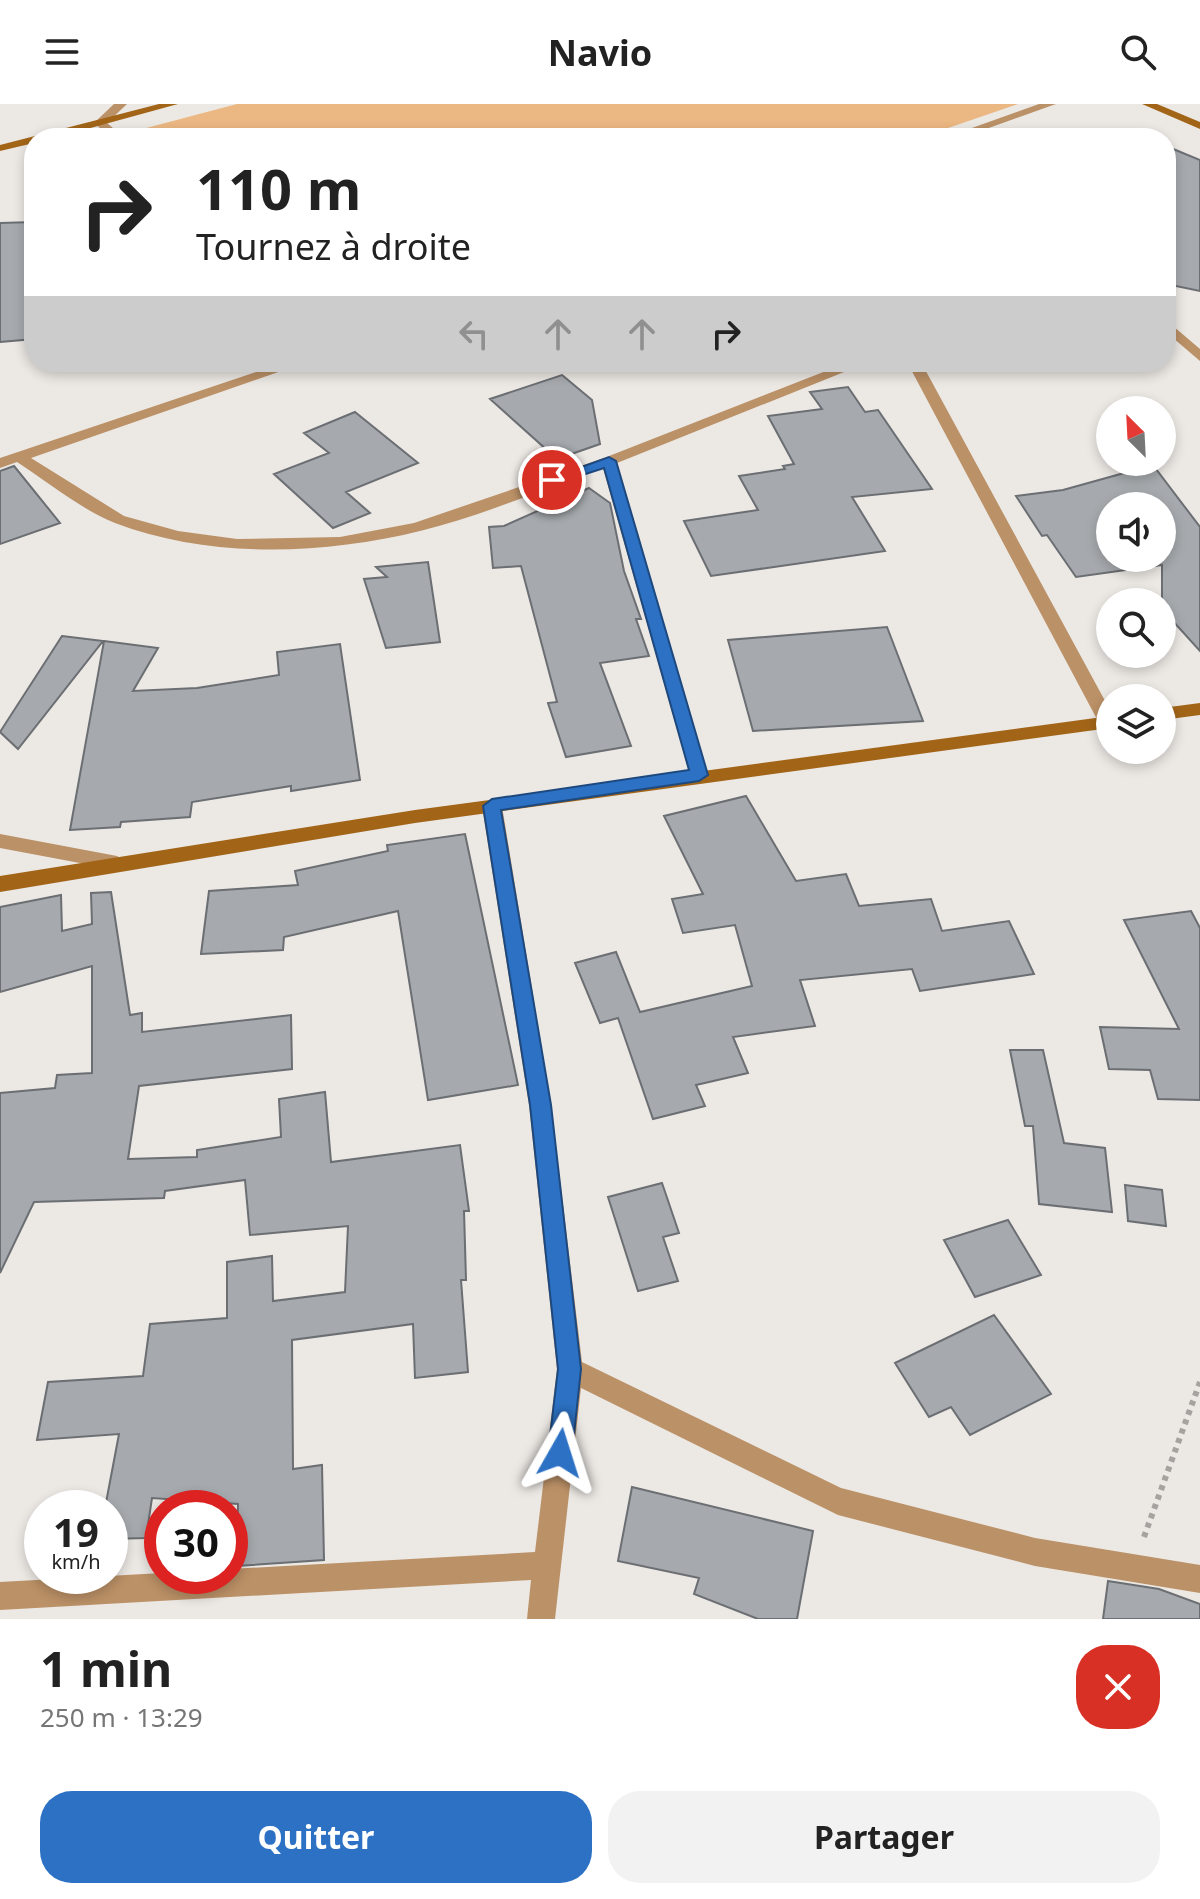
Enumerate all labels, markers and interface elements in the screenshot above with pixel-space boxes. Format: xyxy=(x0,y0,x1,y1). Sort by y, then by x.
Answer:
text: Navio xyxy=(548,28,652,77)
icon: menu xyxy=(40,30,84,74)
icon: search xyxy=(1116,30,1160,74)
text: 110 m xyxy=(196,150,361,226)
icon: right xyxy=(64,160,168,264)
text: Tournez à droite xyxy=(196,222,471,271)
icon: left xyxy=(452,312,496,356)
icon: ahead xyxy=(536,312,580,356)
icon: ahead xyxy=(620,312,664,356)
icon: right xyxy=(704,312,748,356)
north arrow xyxy=(1096,396,1176,476)
map controls xyxy=(1096,396,1176,764)
pin xyxy=(518,446,586,514)
icon: arrive xyxy=(530,458,574,502)
button: sound xyxy=(1096,492,1176,572)
button: search xyxy=(1096,588,1176,668)
button: layers xyxy=(1096,684,1176,764)
position arrow xyxy=(518,1411,602,1495)
speed limit sign: 30 xyxy=(144,1490,248,1594)
text: 19 xyxy=(53,1504,99,1559)
text: km/h xyxy=(51,1548,101,1575)
text: 1 min xyxy=(40,1636,172,1701)
button: close xyxy=(1076,1645,1160,1729)
text: 250 m · 13:29 xyxy=(40,1699,203,1735)
button: Quitter xyxy=(40,1791,592,1883)
button: Partager xyxy=(608,1791,1160,1883)

